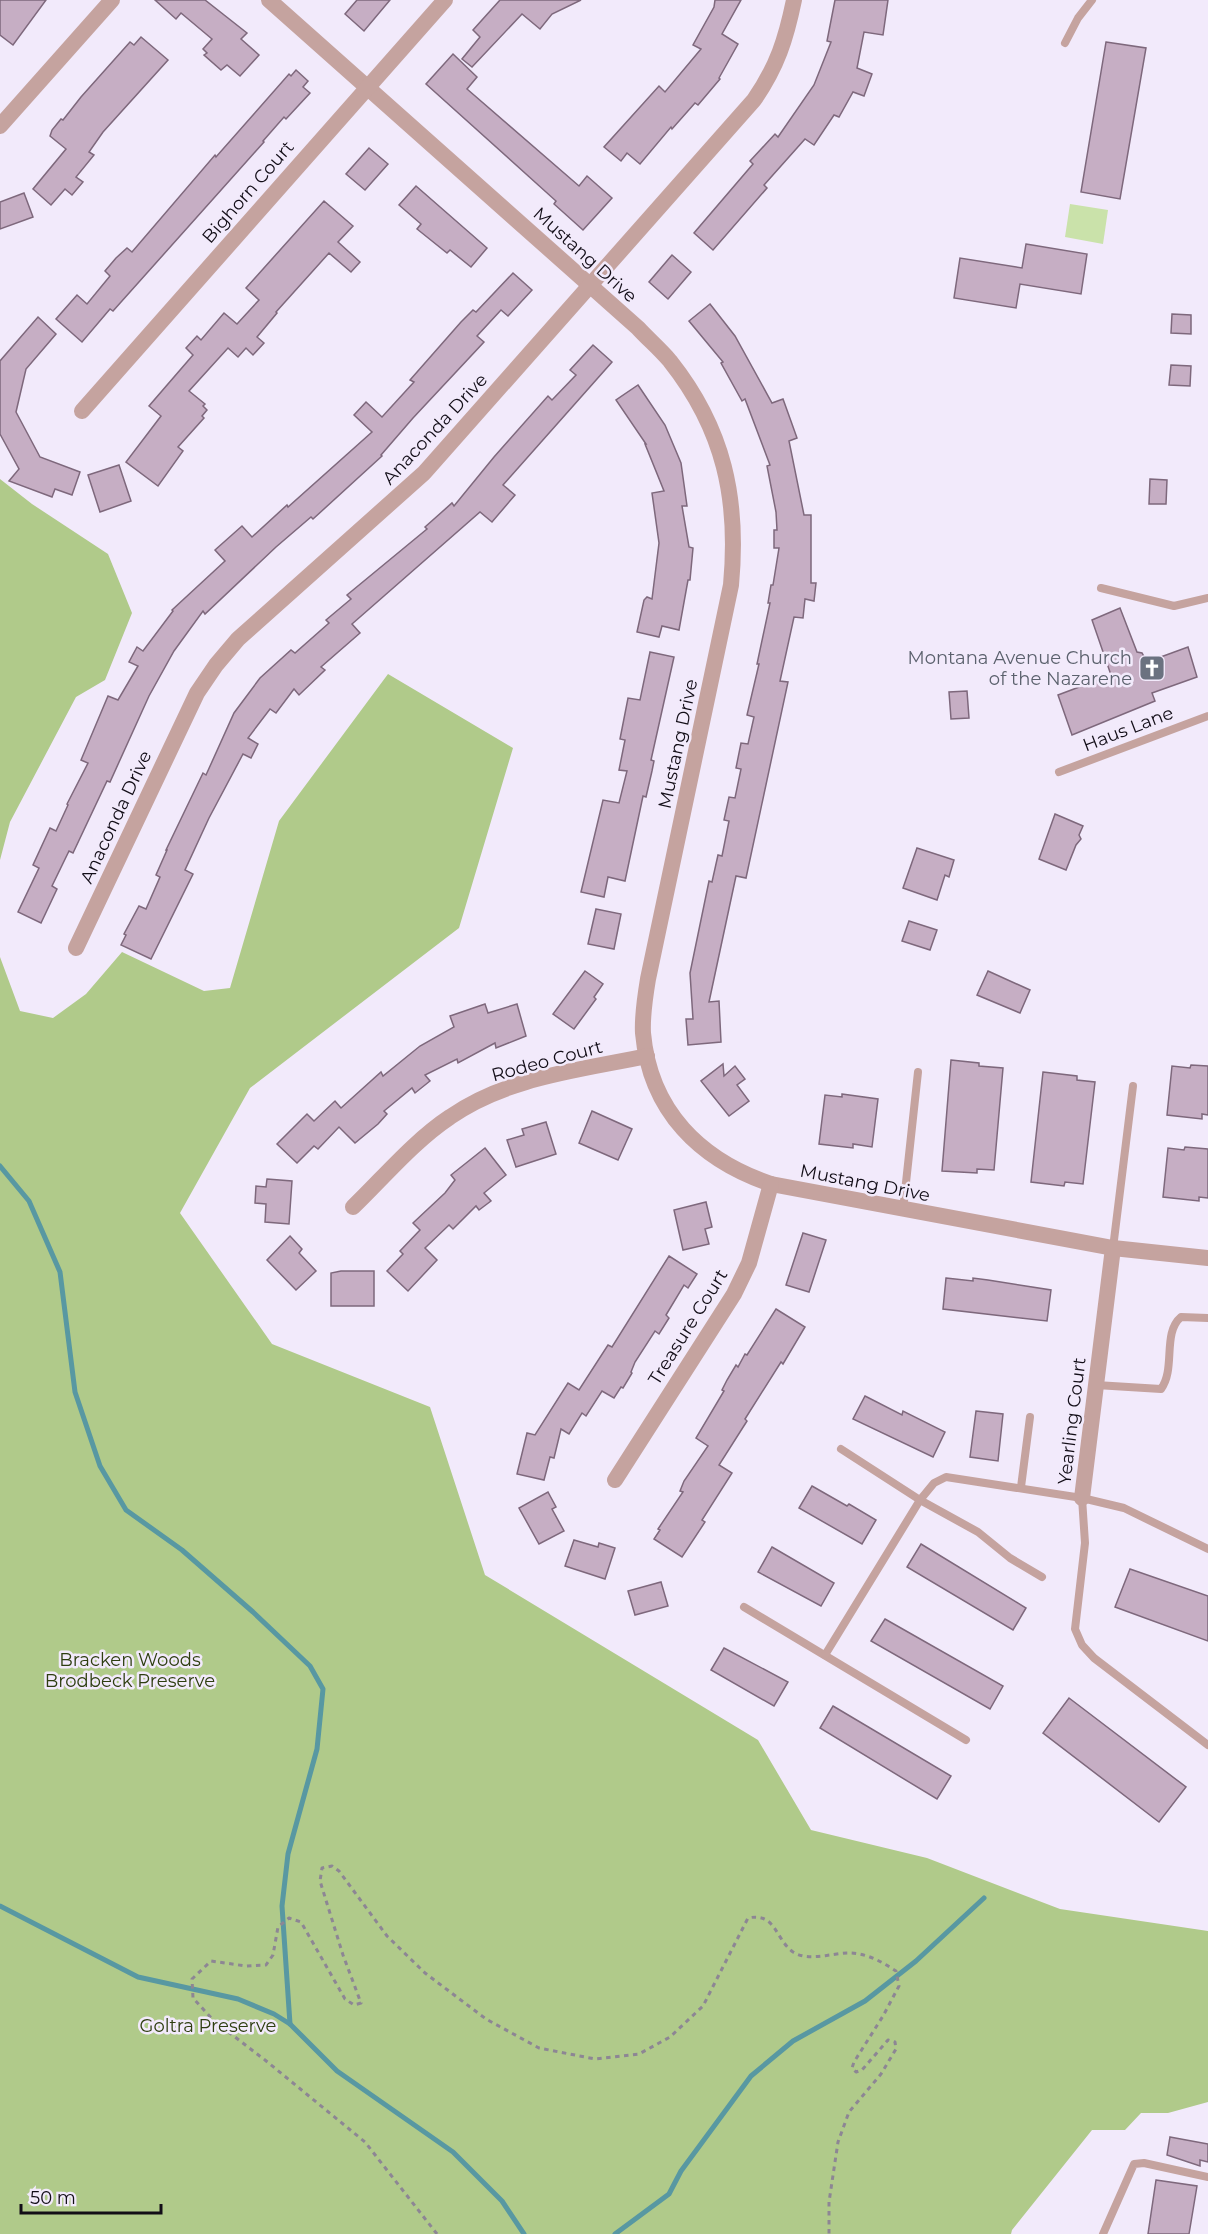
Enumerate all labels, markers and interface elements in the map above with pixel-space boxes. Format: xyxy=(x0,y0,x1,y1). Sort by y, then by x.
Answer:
street label: Bighorn Court xyxy=(197,136,299,248)
street label: Mustang Drive xyxy=(529,203,642,307)
street label: Anaconda Drive xyxy=(378,369,492,489)
place label: Montana Avenue Church of the Nazarene xyxy=(907,647,1132,690)
church icon: Montana Avenue Church of the Nazarene xyxy=(1137,653,1167,683)
street label: Mustang Drive xyxy=(654,677,703,811)
street label: Haus Lane xyxy=(1080,702,1176,756)
street label: Anaconda Drive xyxy=(76,747,156,887)
street label: Rodeo Court xyxy=(489,1036,605,1086)
street label: Mustang Drive xyxy=(798,1160,932,1206)
street label: Treasure Court xyxy=(644,1265,732,1389)
street label: Yearling Court xyxy=(1053,1356,1091,1486)
park label: Bracken Woods Brodbeck Preserve xyxy=(45,1649,215,1692)
park label: Goltra Preserve xyxy=(140,2015,277,2037)
scale bar xyxy=(21,2177,160,2215)
text: 50 m xyxy=(30,2187,76,2209)

